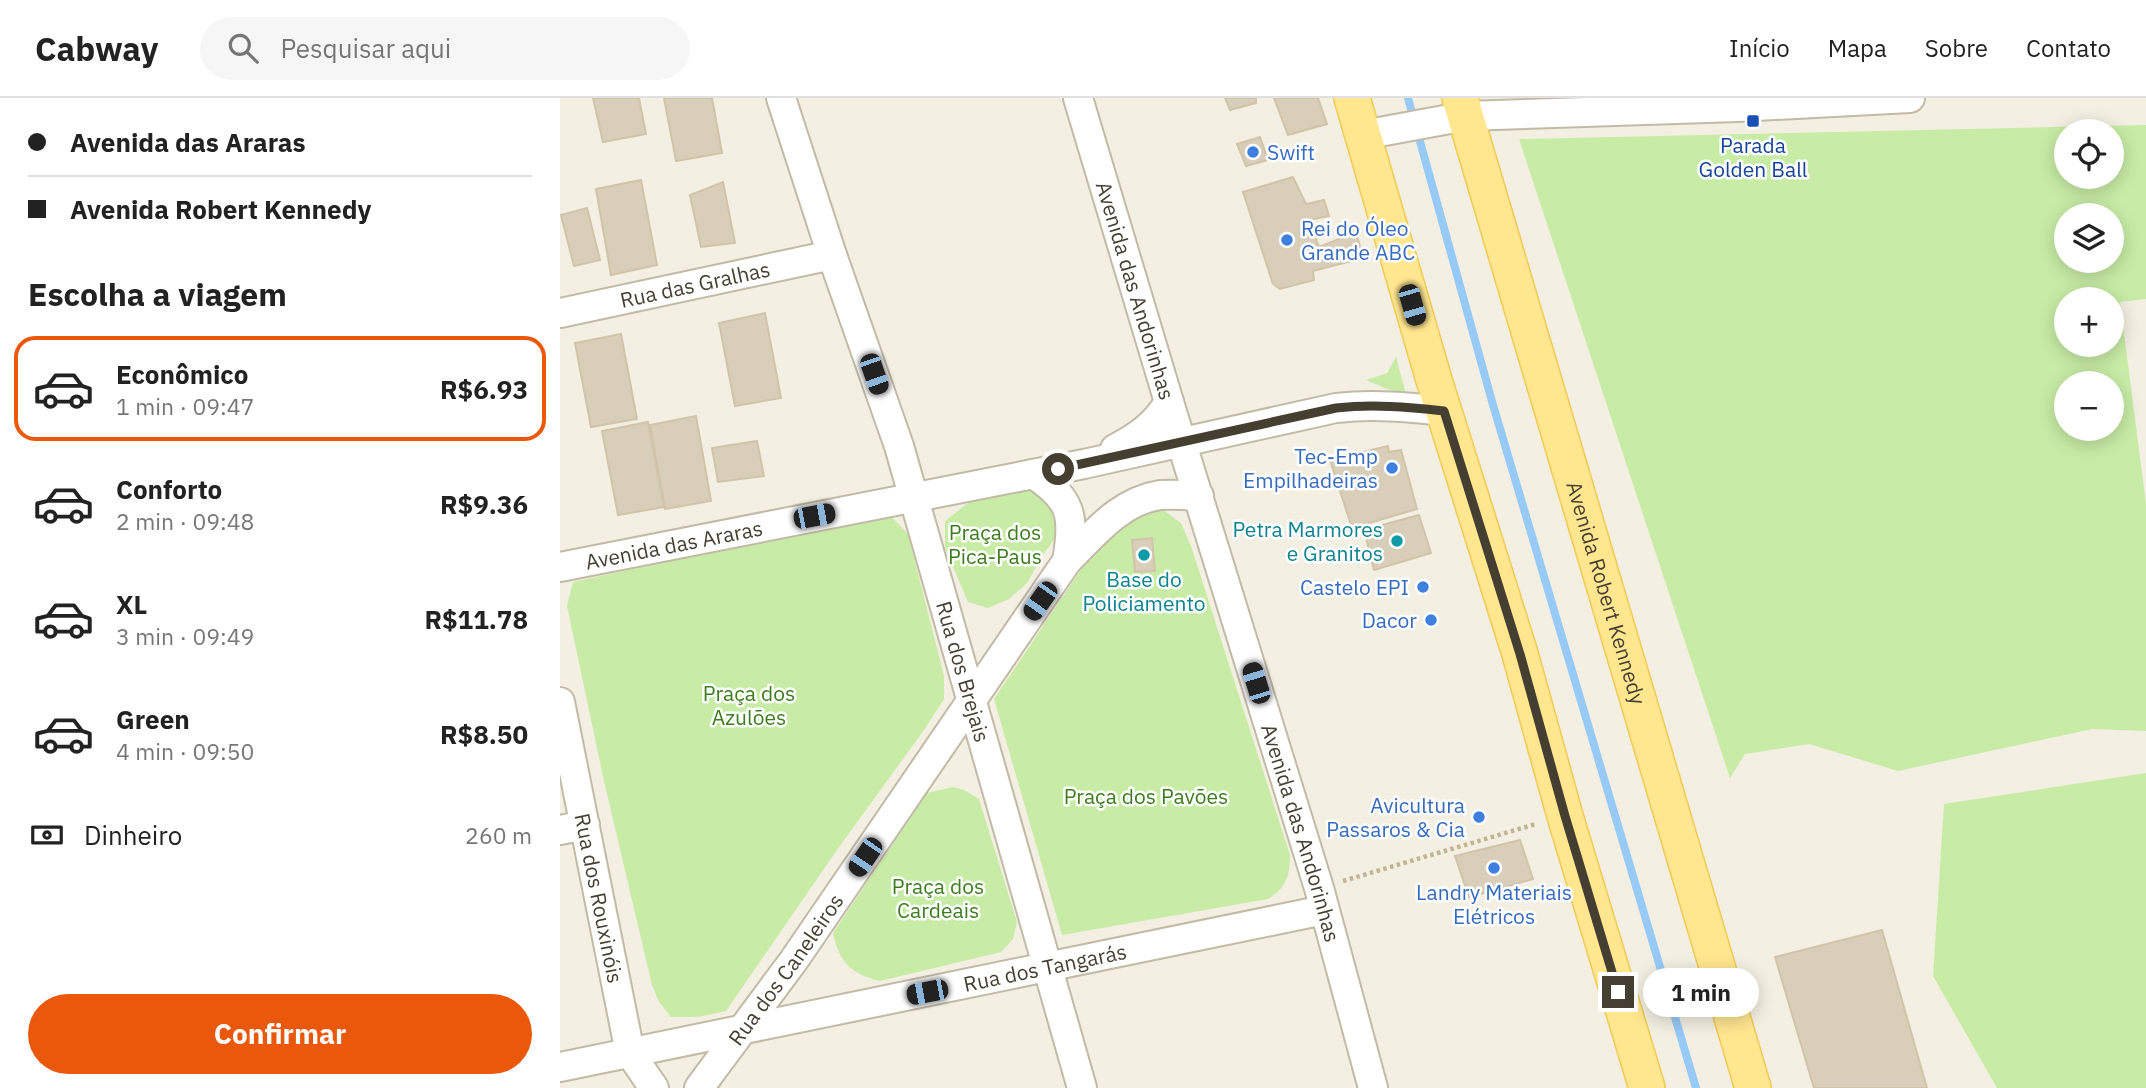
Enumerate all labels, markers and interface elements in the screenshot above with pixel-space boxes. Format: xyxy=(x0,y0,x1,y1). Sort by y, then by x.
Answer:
search box xyxy=(200,17,690,80)
text: Cabway xyxy=(35,27,158,70)
icon: search xyxy=(224,29,262,67)
text: Pesquisar aqui xyxy=(280,31,451,65)
text: Início xyxy=(1729,32,1790,64)
text: Mapa xyxy=(1828,32,1887,64)
text: Sobre xyxy=(1925,32,1988,64)
text: Contato xyxy=(2026,32,2111,64)
marker: Parada Golden Ball xyxy=(1745,113,1761,129)
map controls xyxy=(2054,119,2124,441)
button: locate xyxy=(2054,119,2124,189)
text: Avenida das Araras xyxy=(70,125,306,159)
place label: Parada Golden Ball xyxy=(1699,131,1808,183)
place label: Swift xyxy=(1267,138,1315,166)
marker: Swift xyxy=(1245,144,1261,160)
street label: Avenida das Andorinhas xyxy=(1090,178,1182,403)
text: Avenida Robert Kennedy xyxy=(70,192,371,226)
button: layers xyxy=(2054,203,2124,273)
place label: Rei do Óleo Grande ABC xyxy=(1301,214,1415,266)
marker: Rei do Óleo Grande ABC xyxy=(1279,232,1295,248)
street label: Rua das Gralhas xyxy=(617,255,773,314)
text: Escolha a viagem xyxy=(28,273,287,315)
car xyxy=(1397,282,1428,328)
button: + xyxy=(2054,287,2124,357)
car xyxy=(858,351,891,397)
icon: car xyxy=(32,357,95,420)
text: Econômico xyxy=(116,357,248,391)
button: − xyxy=(2054,371,2124,441)
text: R$6.93 xyxy=(440,372,528,406)
text: 1 min · 09:47 xyxy=(116,391,254,421)
place label: Tec-Emp Empilhadeiras xyxy=(1243,442,1378,494)
route start xyxy=(1042,453,1074,485)
marker: Tec-Emp Empilhadeiras xyxy=(1384,460,1400,476)
icon: car xyxy=(32,472,95,535)
text: Conforto xyxy=(116,472,222,506)
street label: Avenida Robert Kennedy xyxy=(1560,478,1653,708)
text: R$9.36 xyxy=(440,487,528,521)
car xyxy=(792,502,837,530)
text: 2 min · 09:48 xyxy=(116,506,254,536)
street label: Avenida das Araras xyxy=(583,514,765,576)
place label: Petra Marmores e Granitos xyxy=(1233,515,1383,567)
park label: Praça dos Pica-Paus xyxy=(948,518,1042,570)
marker: Petra Marmores e Granitos xyxy=(1389,533,1405,549)
marker: Base do Policiamento xyxy=(1136,547,1152,563)
place label: Base do Policiamento xyxy=(1083,565,1205,617)
place label: Castelo EPI xyxy=(1300,573,1409,601)
car xyxy=(1020,578,1061,624)
marker: Castelo EPI xyxy=(1415,579,1431,595)
icon: car xyxy=(32,587,95,650)
text: XL xyxy=(116,587,147,621)
street label: Rua dos Brejais xyxy=(930,598,997,745)
text: R$11.78 xyxy=(424,602,528,636)
place label: Dacor xyxy=(1362,606,1417,634)
marker: Dacor xyxy=(1423,612,1439,628)
text: 3 min · 09:49 xyxy=(116,621,254,651)
car xyxy=(1240,660,1273,706)
park label: Praça dos Azulões xyxy=(703,679,795,731)
icon: car xyxy=(32,702,95,765)
text: Green xyxy=(116,702,190,736)
text: R$8.50 xyxy=(440,717,528,751)
street label: Avenida das Andorinhas xyxy=(1255,720,1347,945)
text: 4 min · 09:50 xyxy=(116,736,254,766)
park label: Praça dos Pavões xyxy=(1064,782,1228,810)
place label: Avicultura Passaros & Cia xyxy=(1326,791,1465,843)
marker: Avicultura Passaros & Cia xyxy=(1471,809,1487,825)
street label: Rua dos Rouxinóis xyxy=(569,811,630,986)
icon: cash xyxy=(28,816,66,854)
text: Dinheiro xyxy=(84,818,182,852)
text: 260 m xyxy=(465,820,532,850)
car xyxy=(845,834,886,880)
marker: Landry Materiais Elétricos xyxy=(1486,860,1502,876)
park label: Praça dos Cardeais xyxy=(892,872,984,924)
place label: Landry Materiais Elétricos xyxy=(1416,878,1572,930)
street label: Rua dos Caneleiros xyxy=(722,888,850,1051)
street label: Rua dos Tangarás xyxy=(961,937,1129,998)
callout: 1 min xyxy=(1642,968,1758,1016)
route end xyxy=(1602,976,1634,1008)
text: 1 min xyxy=(1671,977,1731,1007)
car xyxy=(905,978,950,1006)
button: Confirmar xyxy=(28,994,532,1074)

